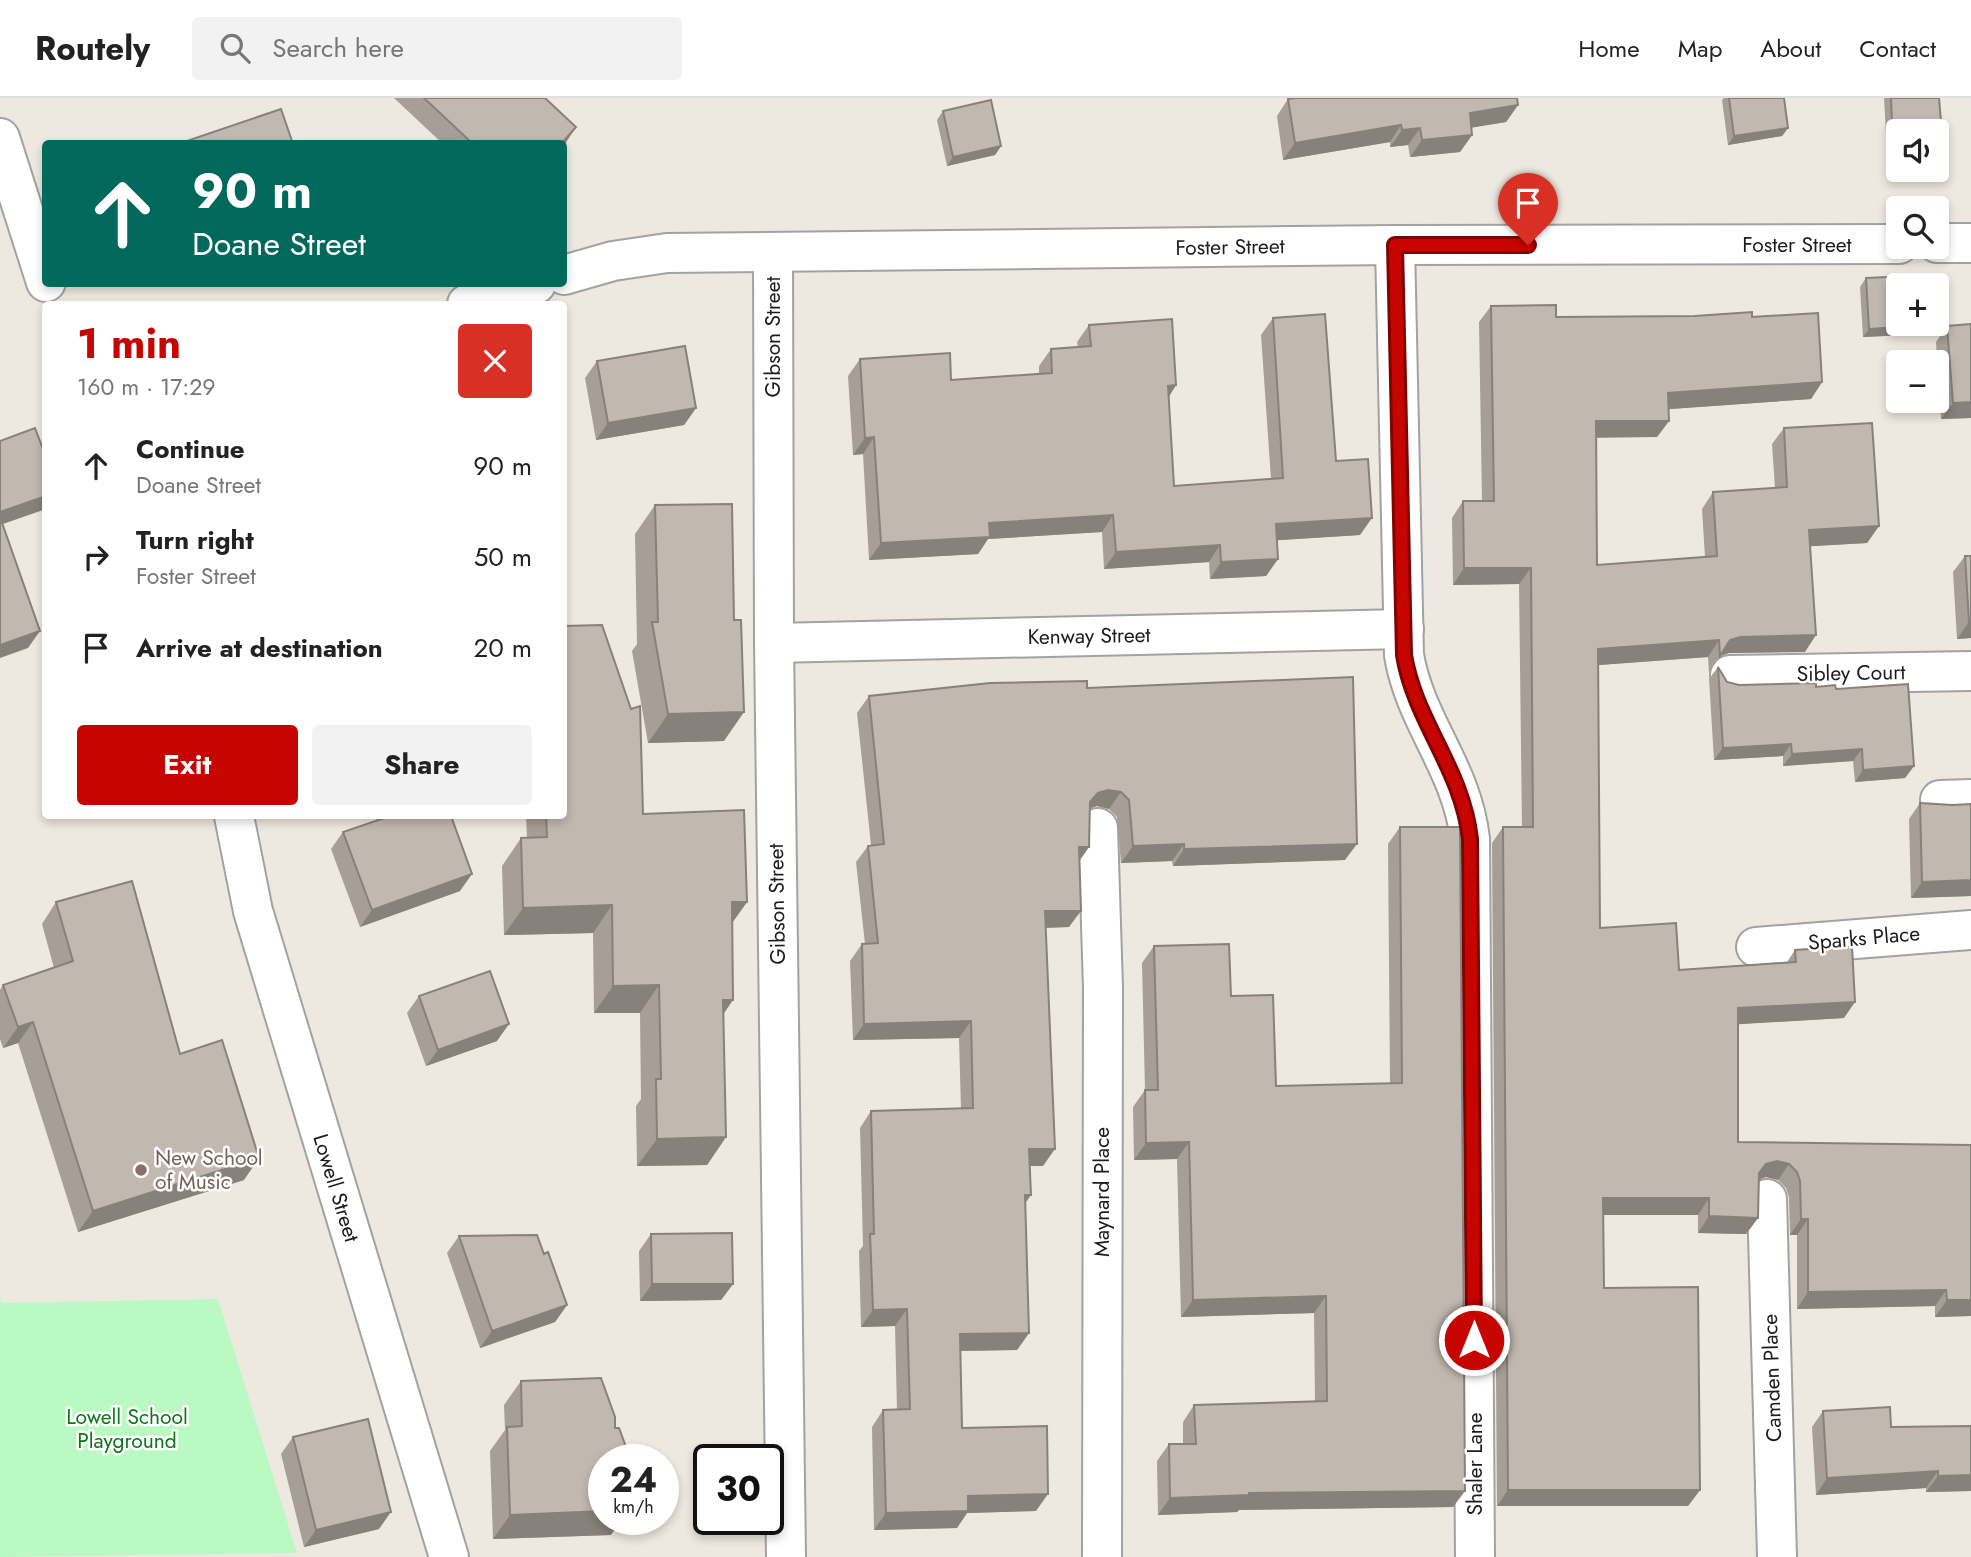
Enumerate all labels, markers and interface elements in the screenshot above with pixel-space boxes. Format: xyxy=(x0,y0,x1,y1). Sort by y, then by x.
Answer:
search box xyxy=(192,17,682,80)
text: Routely xyxy=(35,25,150,72)
icon: search xyxy=(216,29,254,67)
text: Search here xyxy=(272,29,404,67)
text: Home xyxy=(1578,31,1640,66)
text: Map xyxy=(1678,31,1722,66)
text: About xyxy=(1760,31,1821,66)
text: Contact xyxy=(1859,31,1936,66)
map controls xyxy=(1886,119,1949,413)
button: sound xyxy=(1886,119,1949,182)
text: 90 m xyxy=(192,156,312,226)
icon: ahead xyxy=(77,168,168,259)
pin xyxy=(1498,173,1558,245)
icon: arrive xyxy=(1509,184,1547,222)
button: search xyxy=(1886,196,1949,259)
text: Doane Street xyxy=(192,221,366,267)
street label: Foster Street xyxy=(1742,230,1852,260)
street label: Foster Street xyxy=(1175,231,1285,263)
button: + xyxy=(1886,273,1949,336)
street label: Gibson Street xyxy=(758,276,788,398)
text: 1 min xyxy=(77,313,181,374)
button: close xyxy=(458,324,532,398)
button: − xyxy=(1886,350,1949,413)
text: 160 m · 17:29 xyxy=(77,370,216,404)
text: Continue xyxy=(136,430,245,468)
icon: ahead xyxy=(77,447,115,485)
text: 90 m xyxy=(473,447,532,485)
text: Doane Street xyxy=(136,468,261,502)
text: Turn right xyxy=(136,521,254,559)
icon: right xyxy=(77,538,115,576)
text: 50 m xyxy=(474,538,532,576)
text: Foster Street xyxy=(136,559,256,593)
street label: Kenway Street xyxy=(1027,620,1151,652)
icon: arrive xyxy=(77,629,115,667)
text: Arrive at destination xyxy=(136,629,383,667)
text: 20 m xyxy=(474,629,532,667)
street label: Sibley Court xyxy=(1796,657,1906,689)
button: Exit xyxy=(77,725,298,805)
button: Share xyxy=(312,725,532,805)
street label: Gibson Street xyxy=(761,843,793,965)
street label: Sparks Place xyxy=(1807,918,1921,958)
street label: Maynard Place xyxy=(1087,1127,1117,1257)
street label: Lowell Street xyxy=(305,1130,367,1246)
place label: New School of Music xyxy=(155,1143,263,1197)
marker: New School of Music xyxy=(133,1162,149,1178)
position arrow xyxy=(1437,1303,1511,1377)
street label: Camden Place xyxy=(1755,1313,1789,1443)
park label: Lowell School Playground xyxy=(66,1402,188,1456)
street label: Shaler Lane xyxy=(1460,1412,1490,1516)
speed limit sign: 30 xyxy=(693,1444,784,1535)
text: 24 xyxy=(610,1455,657,1505)
text: km/h xyxy=(613,1494,654,1520)

